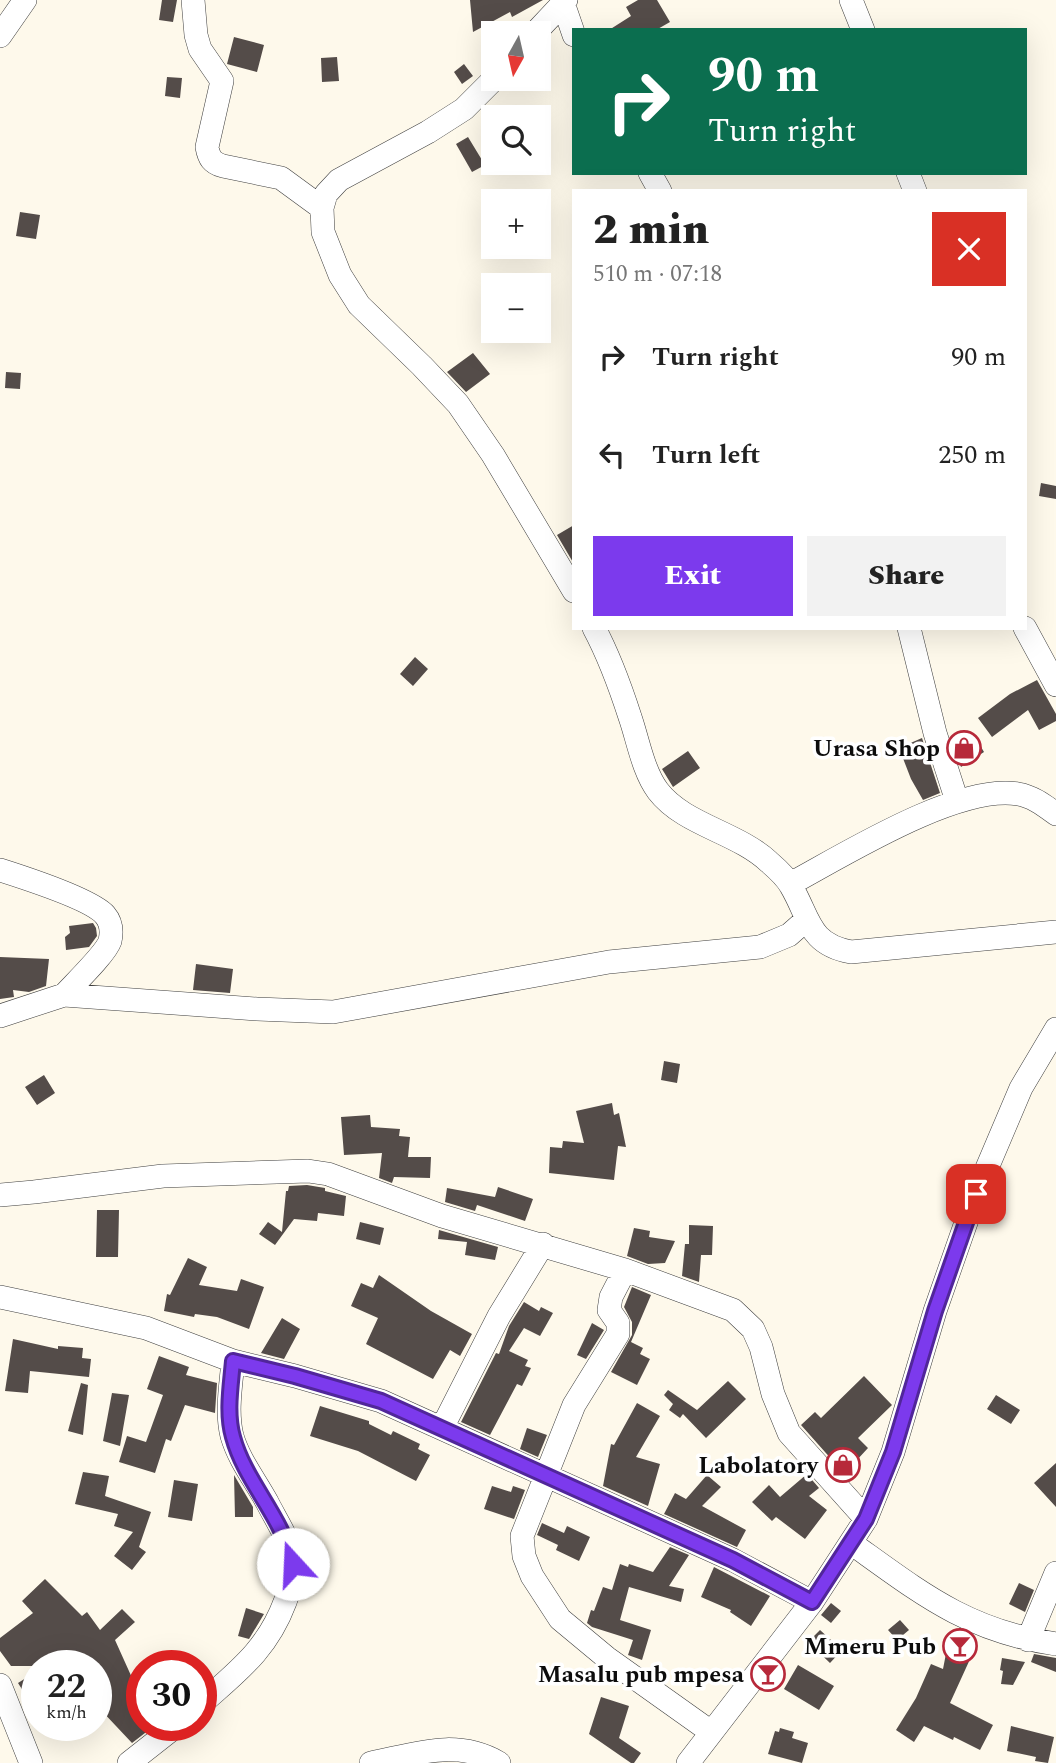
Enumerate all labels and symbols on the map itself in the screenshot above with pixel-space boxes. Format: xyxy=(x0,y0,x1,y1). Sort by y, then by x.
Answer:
north arrow xyxy=(481,21,551,91)
shop icon: Urasa Shop xyxy=(945,729,983,767)
place label: Urasa Shop xyxy=(813,731,940,767)
pin xyxy=(946,1164,1006,1224)
shop icon: Labolatory xyxy=(824,1446,862,1484)
place label: Labolatory xyxy=(698,1448,820,1484)
position arrow xyxy=(256,1527,330,1601)
bar icon: Mmeru Pub xyxy=(941,1627,979,1665)
place label: Mmeru Pub xyxy=(804,1629,936,1665)
speed limit sign: 30 xyxy=(126,1650,217,1741)
bar icon: Masalu pub mpesa xyxy=(749,1655,787,1693)
place label: Masalu pub mpesa xyxy=(538,1657,745,1693)

